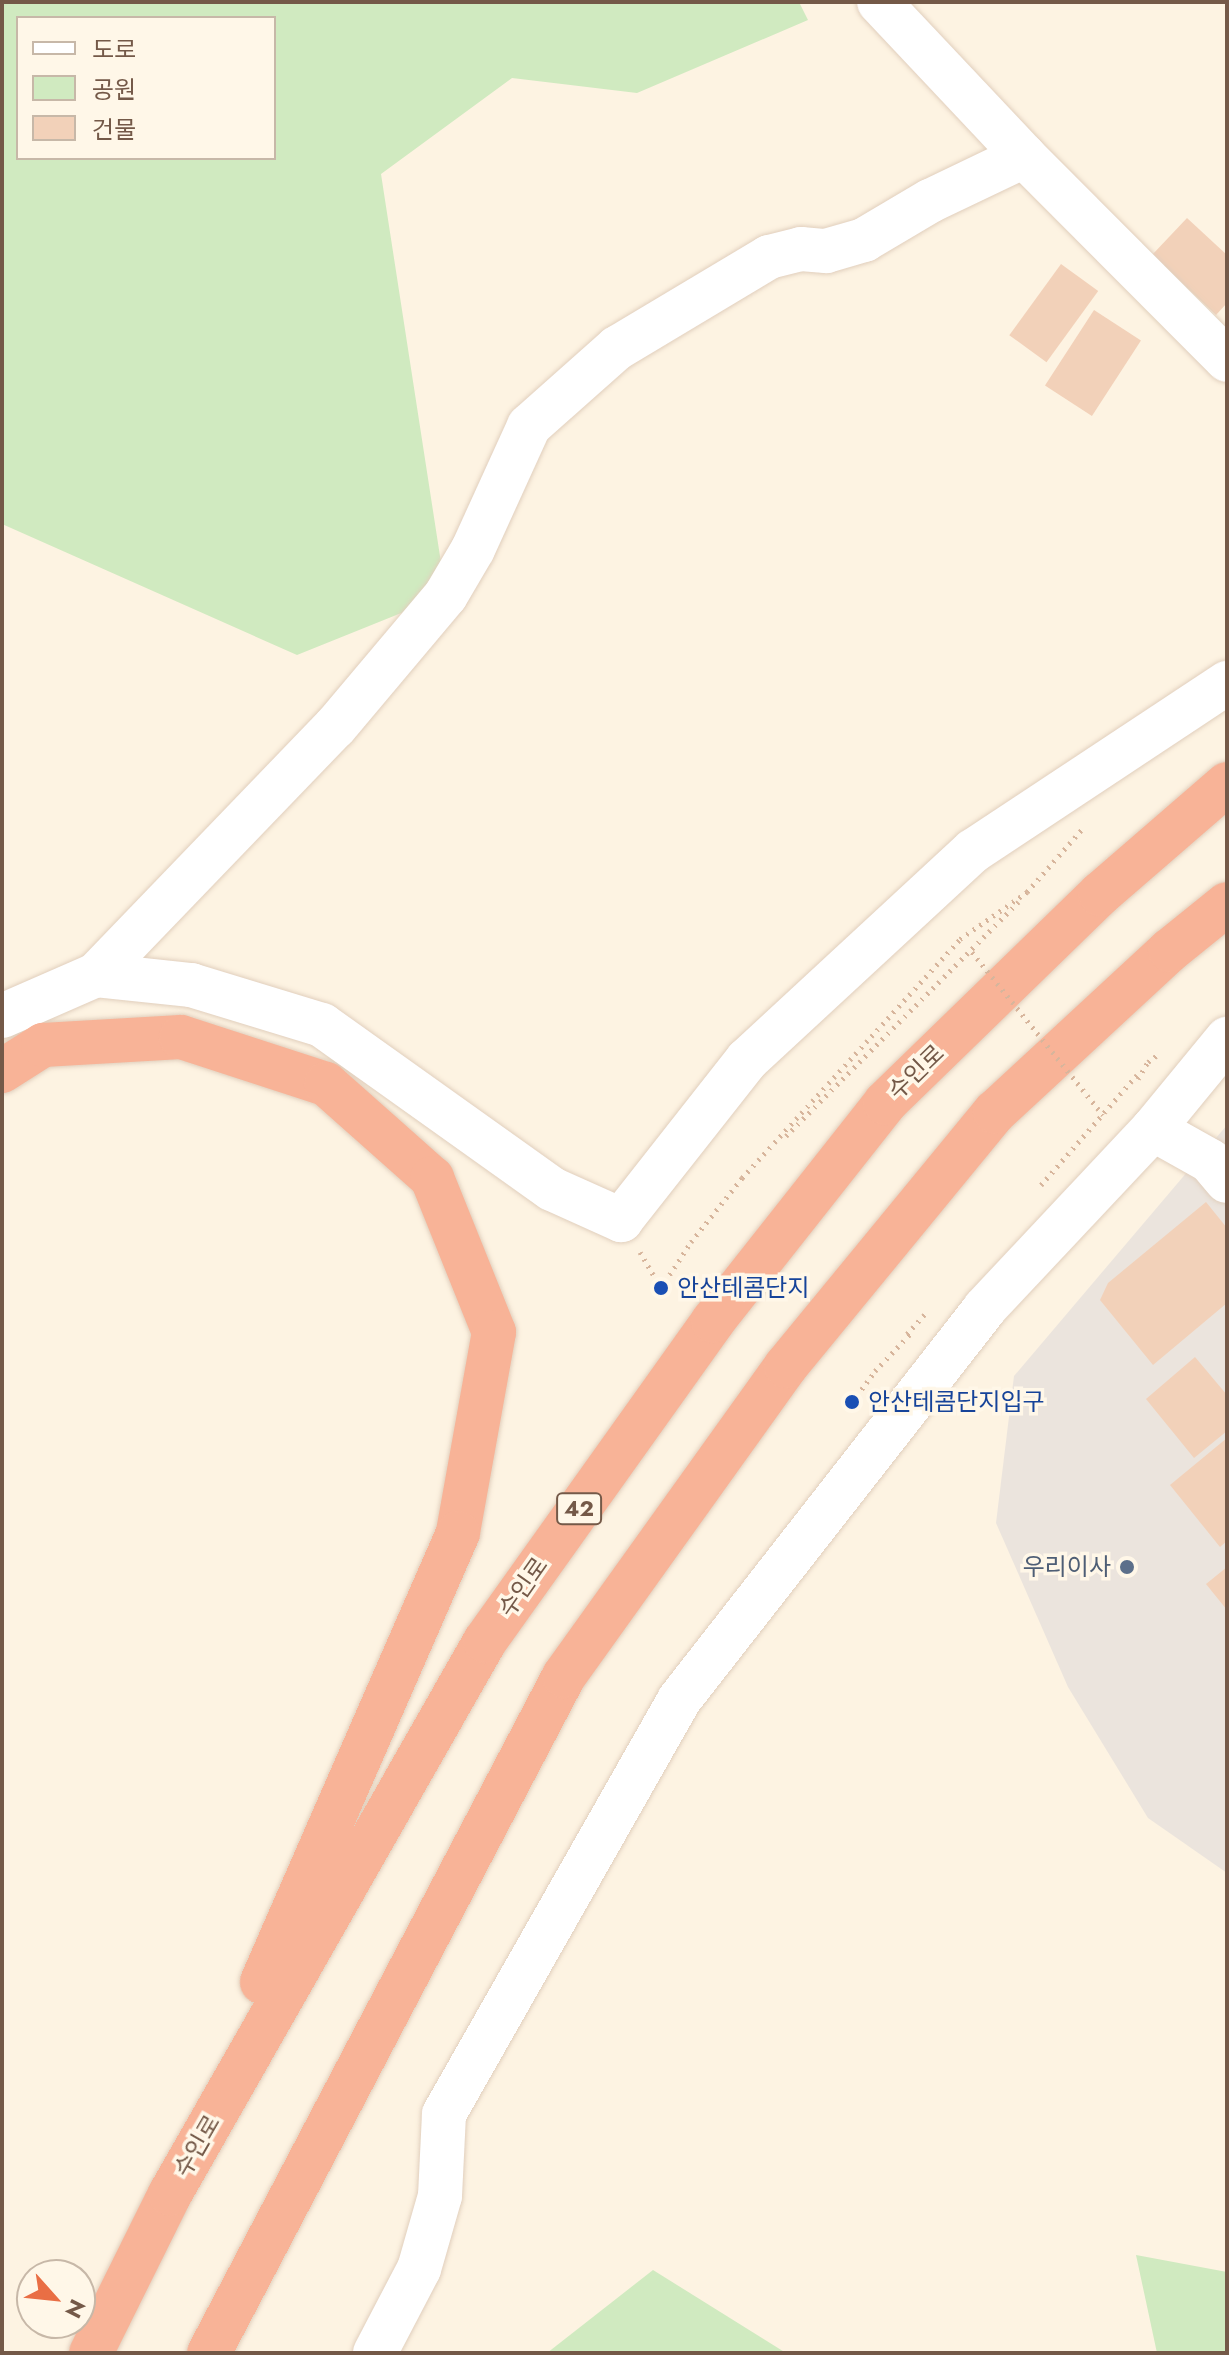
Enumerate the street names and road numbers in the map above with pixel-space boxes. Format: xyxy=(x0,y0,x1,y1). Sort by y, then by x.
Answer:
street label: 수인로 xyxy=(882,1039,950,1105)
road number: 42 xyxy=(555,1491,603,1527)
street label: 수인로 xyxy=(492,1552,554,1622)
street label: 수인로 xyxy=(168,2110,226,2182)

